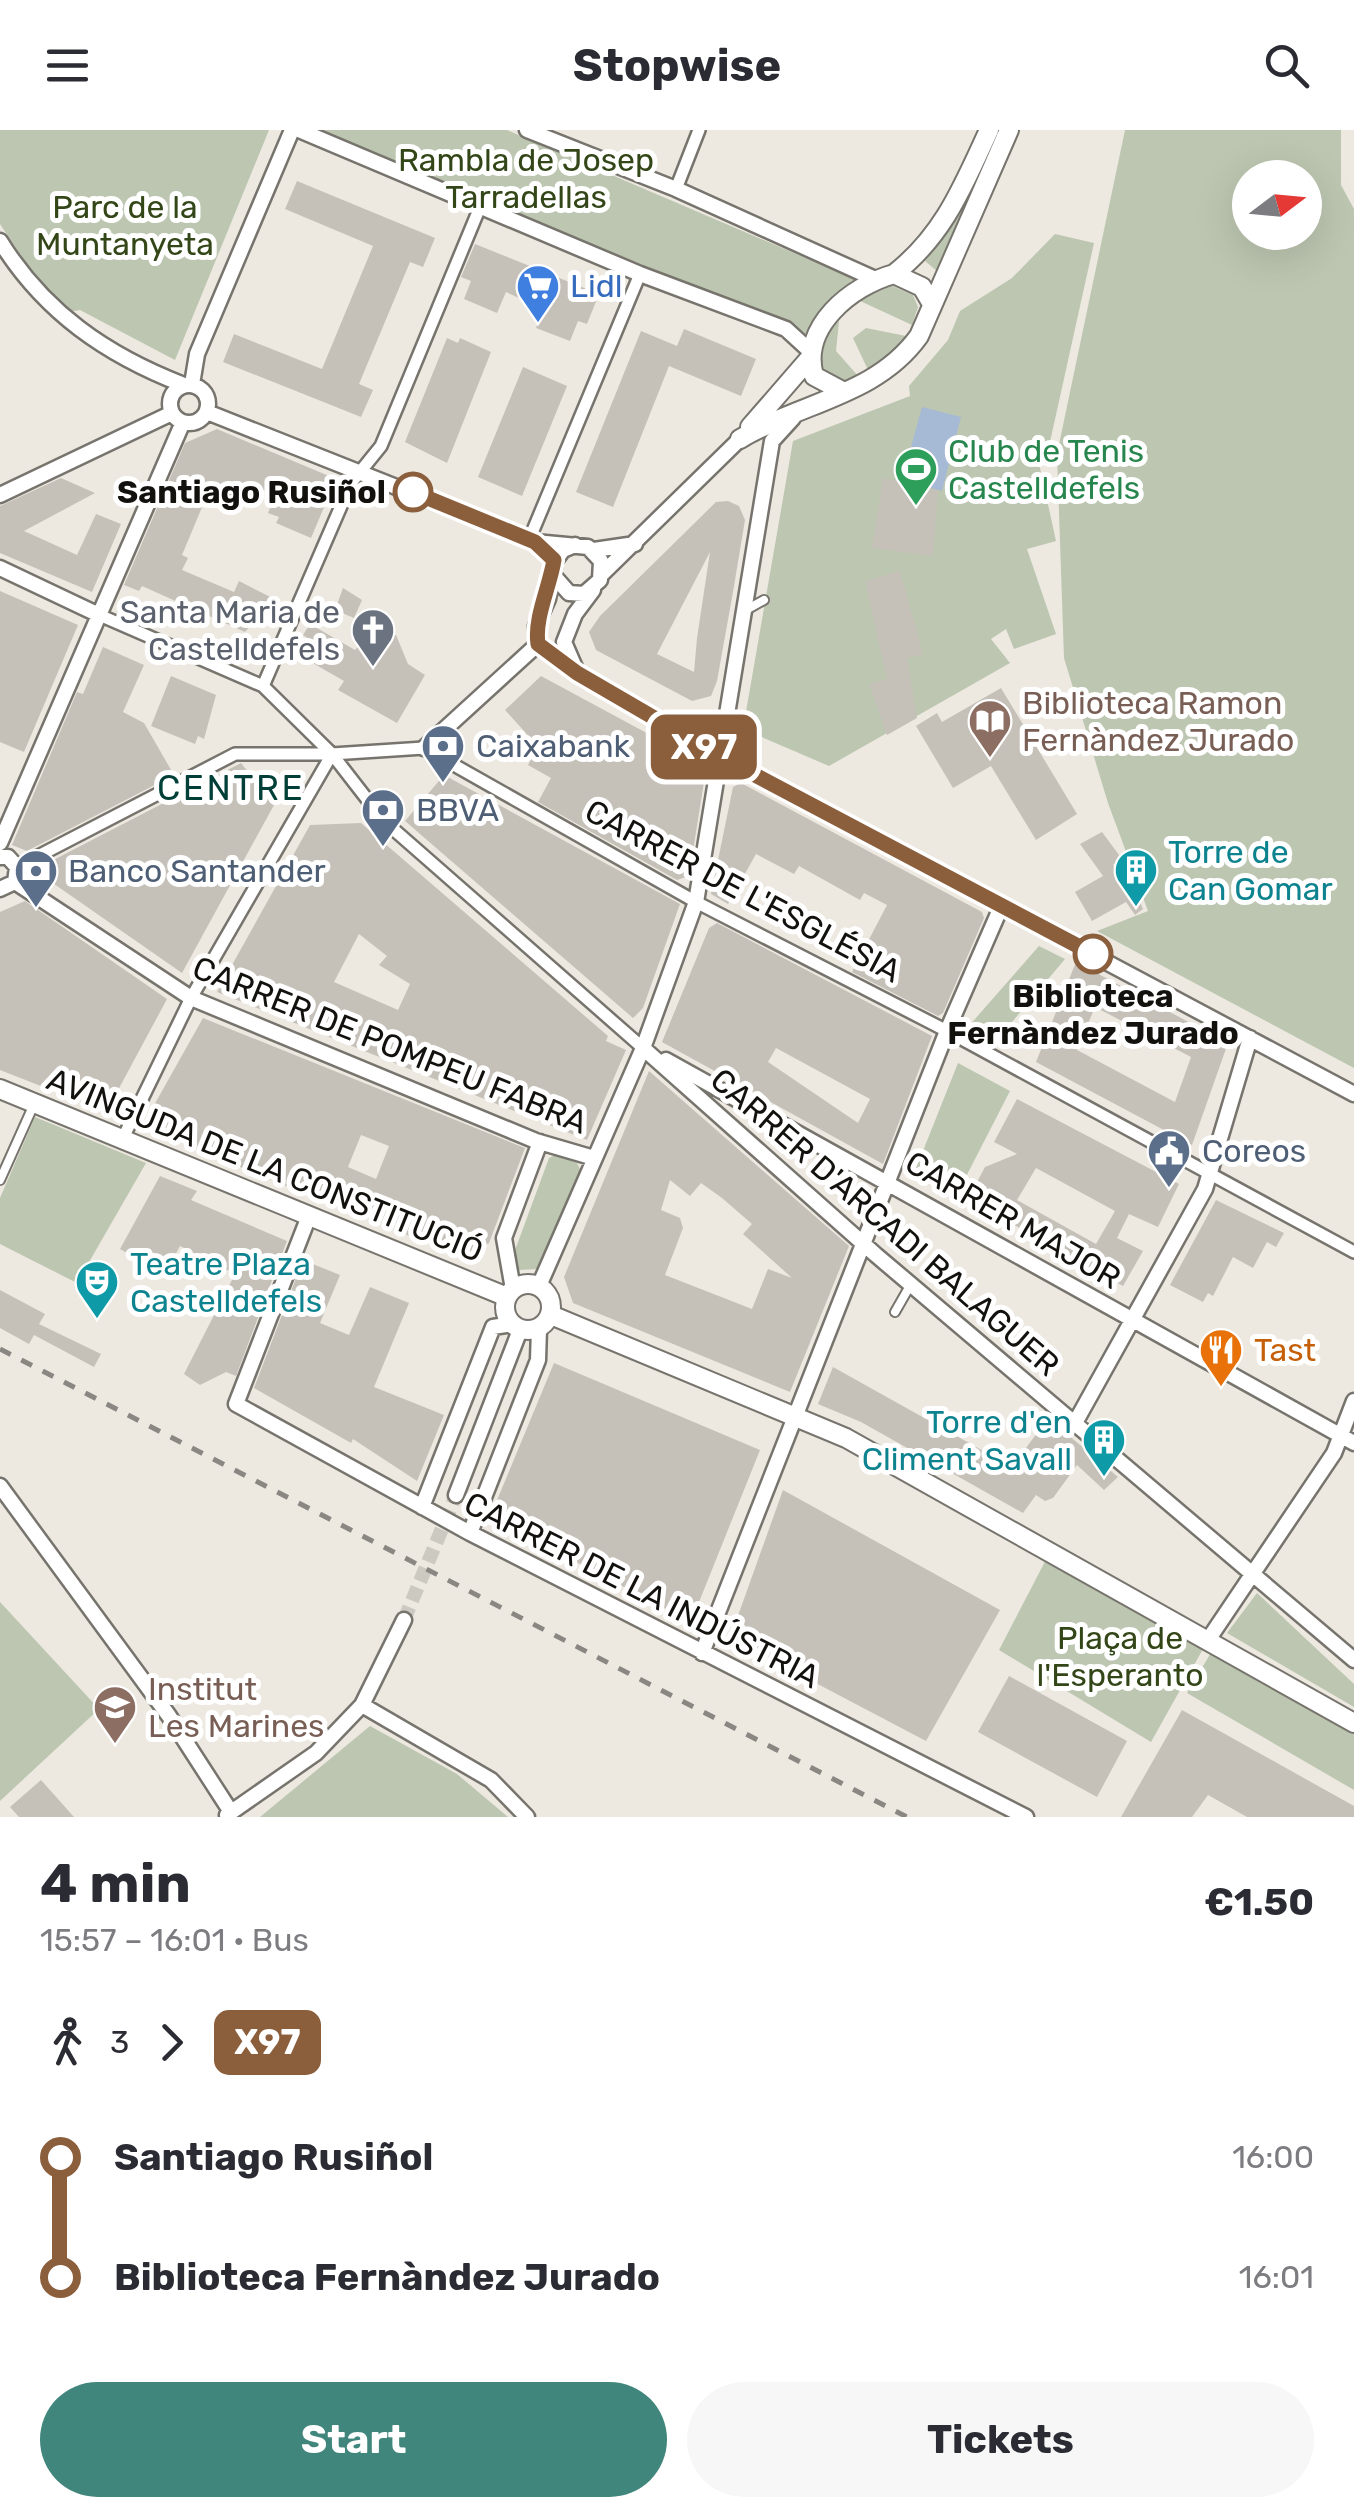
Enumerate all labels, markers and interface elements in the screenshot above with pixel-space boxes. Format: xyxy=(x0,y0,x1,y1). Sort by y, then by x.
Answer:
icon: menu xyxy=(40,38,95,93)
icon: search xyxy=(1259,38,1314,93)
text: Stopwise xyxy=(573,39,781,92)
park label: Rambla de Josep Tarradellas xyxy=(398,141,654,216)
north arrow xyxy=(1232,160,1322,250)
map controls xyxy=(1232,160,1322,250)
park label: Parc de la Muntanyeta xyxy=(36,188,214,263)
supermarket icon: Lidl xyxy=(515,263,561,324)
place label: Lidl xyxy=(570,267,623,305)
place label: Club de Tenis Castelldefels xyxy=(948,432,1144,507)
sports icon: Club de Tenis Castelldefels xyxy=(893,446,939,507)
place label: Santiago Rusiñol xyxy=(117,473,386,511)
marker: Santiago Rusiñol xyxy=(394,473,432,511)
place label: Santa Maria de Castelldefels xyxy=(120,593,340,668)
church icon: Santa Maria de Castelldefels xyxy=(350,607,396,668)
place label: Biblioteca Ramon Fernàndez Jurado xyxy=(1022,684,1294,759)
library icon: Biblioteca Ramon Fernàndez Jurado xyxy=(967,698,1013,759)
line badge: X97 xyxy=(646,714,762,780)
bank icon: Caixabank xyxy=(420,723,466,784)
text: X97 xyxy=(671,726,737,768)
place label: Caixabank xyxy=(476,727,631,765)
district label: CENTRE xyxy=(157,767,305,809)
bank icon: BBVA xyxy=(360,787,406,848)
place label: BBVA xyxy=(416,791,499,829)
street label: CARRER DE L'ESGLÉSIA xyxy=(579,792,907,990)
place label: Torre de Can Gomar xyxy=(1168,833,1333,908)
building icon: Torre de Can Gomar xyxy=(1113,847,1159,908)
bank icon: Banco Santander xyxy=(13,848,59,909)
place label: Banco Santander xyxy=(68,852,326,890)
marker: Biblioteca Fernàndez Jurado xyxy=(1074,935,1112,973)
street label: CARRER DE POMPEU FABRA xyxy=(187,948,593,1142)
place label: Biblioteca Fernàndez Jurado xyxy=(947,977,1239,1052)
street label: AVINGUDA DE LA CONSTITUCIÓ xyxy=(42,1060,488,1270)
street label: CARRER D'ARCADI BALAGUER xyxy=(703,1060,1067,1384)
public building icon: Coreos xyxy=(1146,1128,1192,1189)
place label: Coreos xyxy=(1202,1132,1306,1170)
street label: CARRER MAJOR xyxy=(899,1143,1127,1297)
place label: Teatre Plaza Castelldefels xyxy=(130,1245,322,1320)
theatre icon: Teatre Plaza Castelldefels xyxy=(74,1259,120,1320)
restaurant icon: Tast xyxy=(1198,1327,1244,1388)
place label: Tast xyxy=(1254,1331,1316,1369)
place label: Torre d'en Climent Savall xyxy=(862,1403,1072,1478)
building icon: Torre d'en Climent Savall xyxy=(1081,1417,1127,1478)
street label: CARRER DE LA INDÚSTRIA xyxy=(458,1484,826,1696)
park label: Plaça de l'Esperanto xyxy=(1036,1619,1204,1694)
place label: Institut Les Marines xyxy=(148,1670,324,1745)
school or university icon: Institut Les Marines xyxy=(92,1684,138,1745)
text: 4 min xyxy=(40,1851,191,1916)
text: €1.50 xyxy=(1204,1879,1314,1925)
text: 15:57 – 16:01 · Bus xyxy=(40,1921,309,1959)
icon: walk xyxy=(40,2015,95,2070)
icon: forward xyxy=(144,2015,199,2070)
text: X97 xyxy=(234,2021,301,2063)
text: 3 xyxy=(110,2023,129,2061)
text: Santiago Rusiñol xyxy=(114,2134,433,2180)
text: 16:00 xyxy=(1232,2138,1314,2176)
text: Biblioteca Fernàndez Jurado xyxy=(114,2254,660,2300)
text: 16:01 xyxy=(1239,2258,1314,2296)
button: Start xyxy=(40,2382,667,2497)
button: Tickets xyxy=(687,2382,1314,2497)

